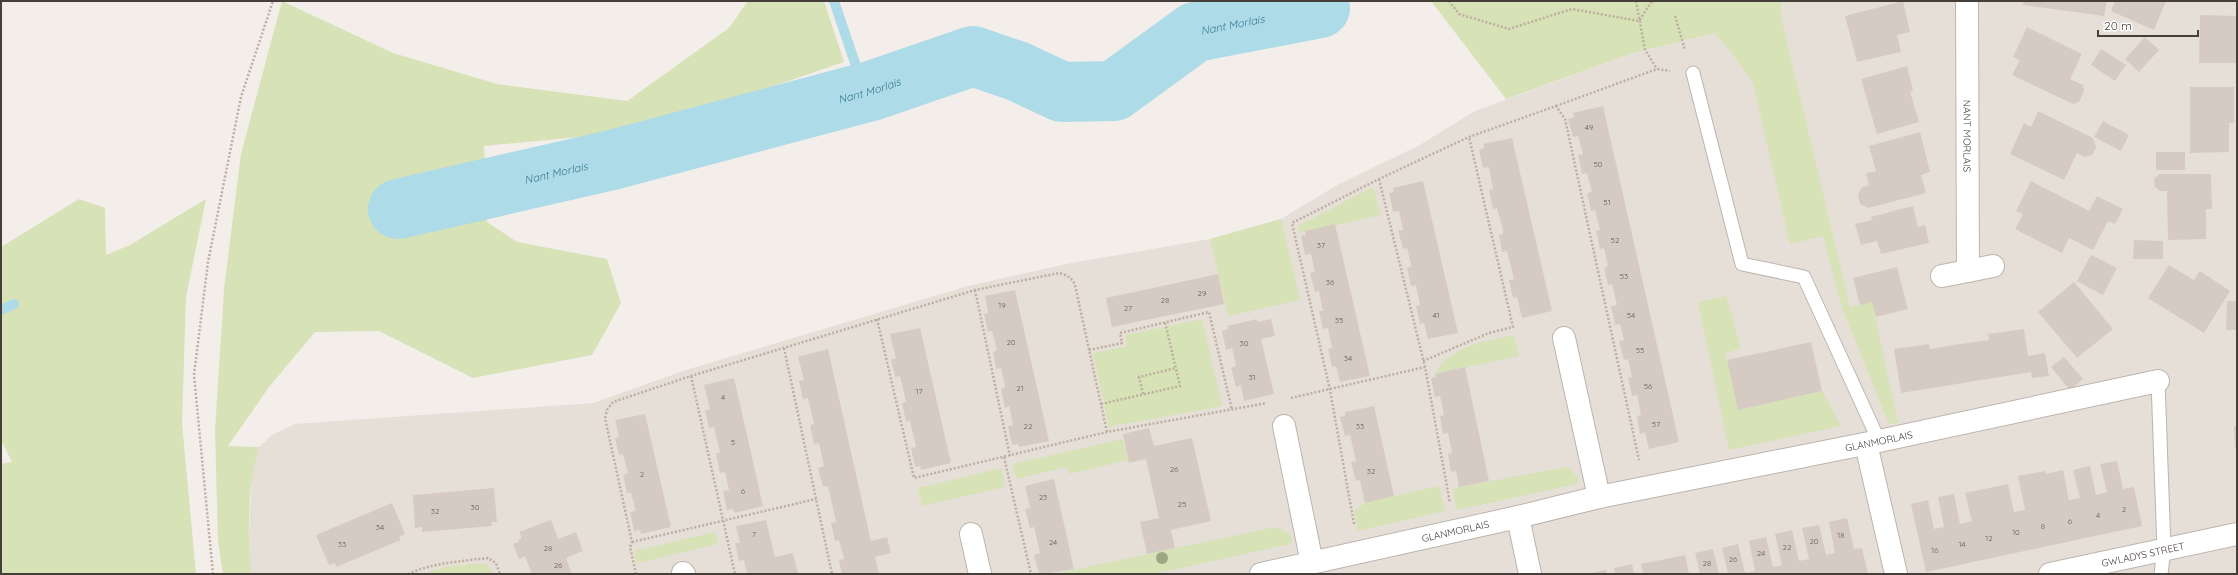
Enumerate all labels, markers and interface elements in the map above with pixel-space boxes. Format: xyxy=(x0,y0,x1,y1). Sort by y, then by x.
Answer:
water label: Nant Morlais xyxy=(1200,12,1266,38)
scale bar xyxy=(2098,12,2198,38)
text: 20 m xyxy=(2104,18,2132,33)
water label: Nant Morlais xyxy=(836,74,903,106)
street label: NANT MORLAIS xyxy=(1960,100,1974,173)
house number: 49 xyxy=(1585,122,1594,132)
water label: Nant Morlais xyxy=(523,159,590,187)
house number: 50 xyxy=(1593,159,1603,169)
house number: 51 xyxy=(1603,197,1611,207)
house number: 52 xyxy=(1611,235,1620,245)
house number: 37 xyxy=(1317,240,1325,250)
house number: 53 xyxy=(1620,271,1628,281)
house number: 36 xyxy=(1326,277,1335,287)
house number: 29 xyxy=(1198,288,1207,298)
house number: 28 xyxy=(1161,295,1169,305)
house number: 19 xyxy=(998,300,1006,310)
house number: 27 xyxy=(1124,303,1132,313)
house number: 41 xyxy=(1432,310,1440,320)
house number: 54 xyxy=(1627,310,1635,320)
house number: 35 xyxy=(1335,315,1343,325)
house number: 20 xyxy=(1006,337,1016,347)
house number: 30 xyxy=(1240,338,1249,348)
house number: 55 xyxy=(1636,345,1644,355)
house number: 34 xyxy=(1344,353,1352,363)
house number: 31 xyxy=(1248,372,1256,382)
house number: 56 xyxy=(1644,381,1653,391)
house number: 21 xyxy=(1016,383,1024,393)
house number: 17 xyxy=(915,386,923,396)
house number: 4 xyxy=(721,392,725,402)
house number: 57 xyxy=(1652,419,1660,429)
house number: 22 xyxy=(1024,421,1033,431)
house number: 33 xyxy=(1356,421,1364,431)
street label: GLANMORLAIS xyxy=(1844,428,1914,455)
house number: 5 xyxy=(731,437,735,447)
house number: 26 xyxy=(1170,464,1179,474)
house number: 32 xyxy=(1367,466,1376,476)
house number: 2 xyxy=(640,469,645,479)
house number: 6 xyxy=(741,486,746,496)
house number: 23 xyxy=(1039,492,1047,502)
house number: 25 xyxy=(1178,499,1186,509)
house number: 30 xyxy=(471,502,480,512)
house number: 2 xyxy=(2122,504,2127,514)
house number: 32 xyxy=(431,506,440,516)
house number: 4 xyxy=(2096,510,2100,520)
house number: 6 xyxy=(2068,516,2073,526)
street label: GLANMORLAIS xyxy=(1420,518,1491,545)
house number: 8 xyxy=(2041,521,2045,531)
house number: 34 xyxy=(376,522,384,532)
house number: 10 xyxy=(2012,527,2020,537)
house number: 7 xyxy=(752,529,756,539)
house number: 18 xyxy=(1837,530,1845,540)
house number: 12 xyxy=(1985,533,1993,543)
house number: 20 xyxy=(1809,536,1819,546)
house number: 24 xyxy=(1049,537,1057,547)
house number: 33 xyxy=(338,539,346,549)
house number: 14 xyxy=(1958,539,1966,549)
street label: GWLADYS STREET xyxy=(2100,539,2186,570)
house number: 22 xyxy=(1783,542,1792,552)
house number: 28 xyxy=(544,543,552,553)
house number: 16 xyxy=(1931,545,1939,555)
house number: 24 xyxy=(1757,548,1765,558)
house number: 26 xyxy=(1729,554,1738,564)
house number: 28 xyxy=(1703,558,1711,568)
house number: 26 xyxy=(554,560,563,570)

